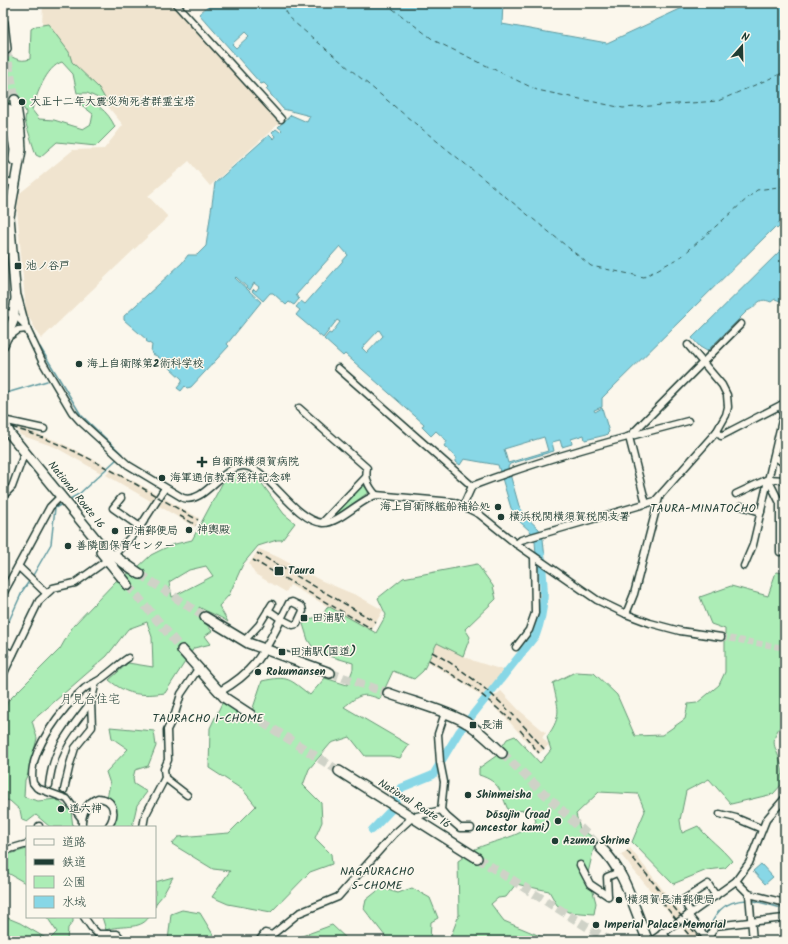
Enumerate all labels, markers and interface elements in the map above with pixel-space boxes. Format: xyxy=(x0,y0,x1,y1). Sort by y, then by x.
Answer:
north arrow xyxy=(722,26,762,66)
text: N xyxy=(739,28,751,47)
place label: 大正十二年大震災殉死者群霊宝塔 xyxy=(30,93,195,111)
marker: 大正十二年大震災殉死者群霊宝塔 xyxy=(17,97,27,107)
place label: 池ノ谷戸 xyxy=(26,257,70,275)
marker: 池ノ谷戸 xyxy=(13,261,23,271)
place label: 海上自衛隊第2術科学校 xyxy=(87,355,203,373)
marker: 海上自衛隊第2術科学校 xyxy=(74,359,84,369)
place label: 自衛隊横須賀病院 xyxy=(211,453,299,471)
marker: 自衛隊横須賀病院 xyxy=(196,456,208,468)
street label: National Route 16 xyxy=(43,457,109,533)
place label: 海軍通信教育発祥記念碑 xyxy=(170,469,291,487)
marker: 海軍通信教育発祥記念碑 xyxy=(157,473,167,483)
place label: 海上自衛隊艦船補給処 xyxy=(380,498,491,516)
district label: TAURA-MINATOCHO xyxy=(650,499,756,518)
marker: 海上自衛隊艦船補給処 xyxy=(493,502,503,512)
place label: 横浜税関横須賀税関支署 xyxy=(509,508,630,526)
marker: 横浜税関横須賀税関支署 xyxy=(496,512,506,522)
place label: 神輿殿 xyxy=(197,521,230,539)
place label: 田浦郵便局 xyxy=(123,522,178,540)
marker: 神輿殿 xyxy=(184,525,194,535)
marker: 田浦郵便局 xyxy=(110,526,120,536)
place label: 善隣園保育センター xyxy=(76,537,175,555)
marker: 善隣園保育センター xyxy=(63,541,73,551)
place label: Taura xyxy=(288,562,315,580)
marker: Taura xyxy=(273,565,285,577)
place label: 田浦駅 xyxy=(312,609,346,627)
marker: 田浦駅 xyxy=(299,613,309,623)
place label: 田浦駅(国道) xyxy=(290,643,356,661)
marker: 田浦駅(国道) xyxy=(277,647,287,657)
place label: Rokumansen xyxy=(266,663,326,681)
marker: Rokumansen xyxy=(253,667,263,677)
district label: 月見台住宅 xyxy=(60,690,120,709)
district label: TAURACHO 1-CHOME xyxy=(153,709,264,728)
place label: 長浦 xyxy=(481,716,503,734)
marker: 長浦 xyxy=(468,720,478,730)
street label: National Route 16 xyxy=(374,775,454,833)
place label: Shinmeisha xyxy=(476,786,532,804)
marker: Shinmeisha xyxy=(463,790,473,800)
place label: 道六神 xyxy=(69,800,102,818)
marker: 道六神 xyxy=(56,804,66,814)
place label: Dōsojin (road ancestor kami) xyxy=(475,806,551,837)
marker: Dōsojin (road ancestor kami) xyxy=(553,816,563,826)
legend xyxy=(26,826,156,918)
place label: Azuma Shrine xyxy=(563,832,631,850)
text: 道路 xyxy=(62,833,86,852)
marker: Azuma Shrine xyxy=(550,836,560,846)
text: 鉄道 xyxy=(62,853,86,872)
district label: NAGAURACHO 5-CHOME xyxy=(340,862,415,895)
text: 公園 xyxy=(62,873,86,892)
place label: 横須賀長浦郵便局 xyxy=(627,891,715,909)
text: 水域 xyxy=(62,893,86,912)
marker: 横須賀長浦郵便局 xyxy=(614,895,624,905)
place label: Imperial Palace Memorial xyxy=(604,916,726,934)
marker: Imperial Palace Memorial xyxy=(591,920,601,930)

